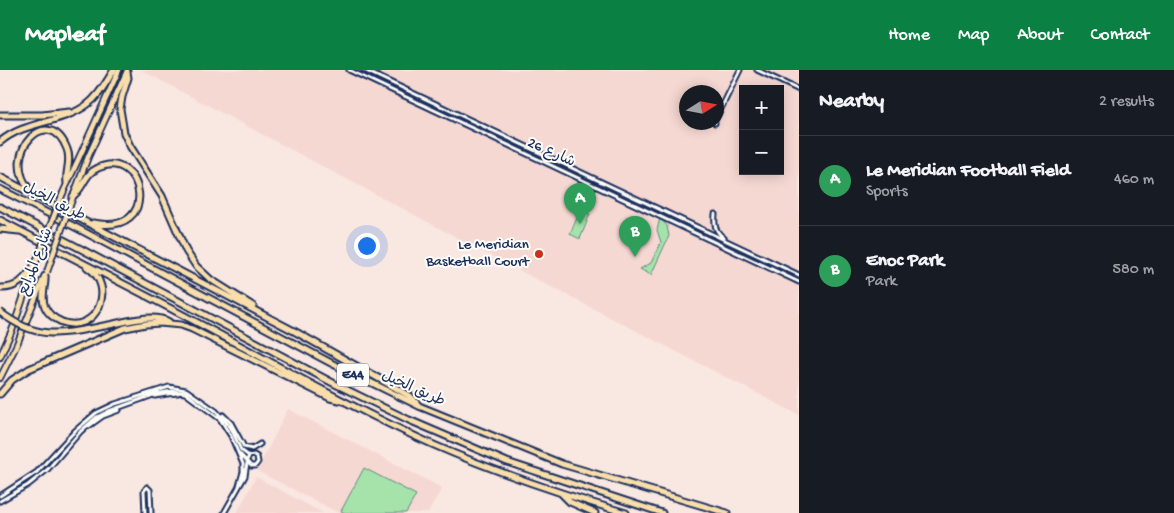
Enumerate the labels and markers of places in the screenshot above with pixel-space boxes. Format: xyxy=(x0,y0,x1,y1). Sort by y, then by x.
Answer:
pin: A xyxy=(564,183,596,224)
pin: B xyxy=(619,216,651,257)
place label: Le Meridian Basketball Court xyxy=(425,236,531,271)
marker: Le Meridian Basketball Court xyxy=(533,248,545,260)

